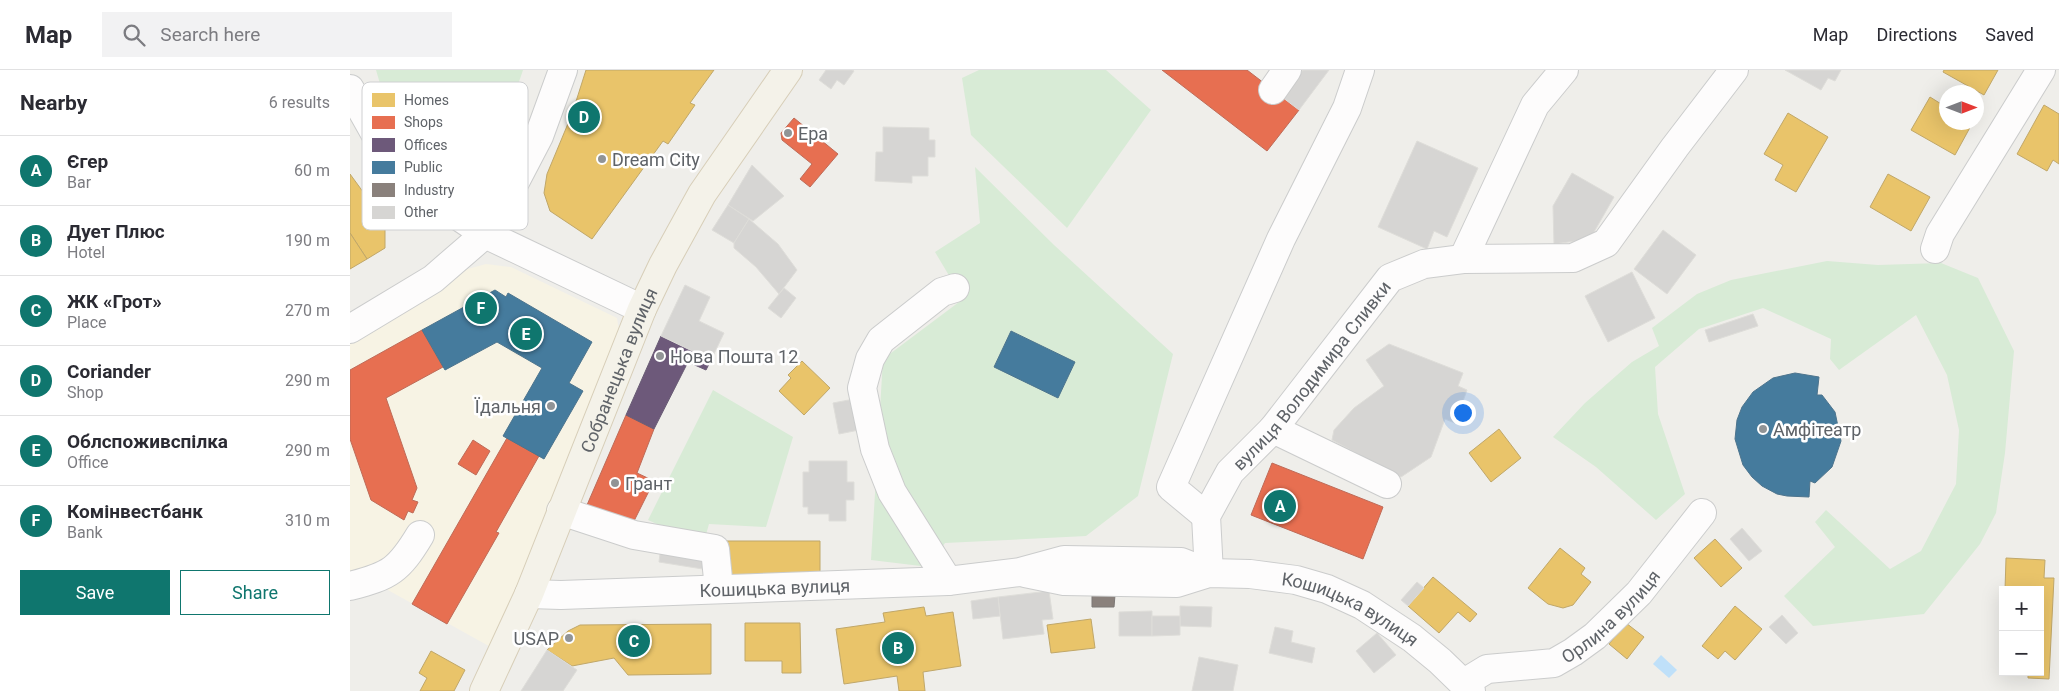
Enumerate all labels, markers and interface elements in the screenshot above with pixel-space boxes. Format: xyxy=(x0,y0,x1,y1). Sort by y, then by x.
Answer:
search box xyxy=(102,12,452,57)
text: Map xyxy=(25,21,72,49)
icon: search xyxy=(120,21,148,49)
text: Search here xyxy=(160,23,260,46)
text: Map xyxy=(1813,24,1848,45)
text: Directions xyxy=(1876,24,1957,45)
text: Saved xyxy=(1985,24,2034,45)
legend xyxy=(362,82,528,230)
north arrow xyxy=(1939,85,1984,130)
text: Nearby xyxy=(20,91,87,115)
text: Homes xyxy=(404,92,449,108)
text: 6 results xyxy=(269,93,330,112)
pin: D xyxy=(568,98,600,136)
text: Shops xyxy=(404,114,443,130)
place label: Ера xyxy=(798,123,828,144)
marker: Ера xyxy=(782,127,794,139)
text: Offices xyxy=(404,137,448,153)
place label: Dream City xyxy=(612,149,700,170)
text: Єгер xyxy=(67,150,108,173)
marker: Dream City xyxy=(596,153,608,165)
text: Public xyxy=(404,159,443,175)
text: A xyxy=(31,161,41,180)
text: 60 m xyxy=(294,161,330,180)
text: Bar xyxy=(67,173,91,192)
text: Industry xyxy=(404,182,455,198)
text: Other xyxy=(404,204,438,220)
text: Дует Плюс xyxy=(67,220,165,243)
text: B xyxy=(31,231,41,250)
text: 190 m xyxy=(285,231,330,250)
text: Hotel xyxy=(67,243,105,262)
street label: вулиця Володимира Сливки xyxy=(1228,276,1395,474)
street label: Собранецька вулиця xyxy=(576,284,661,456)
pin: F xyxy=(465,289,497,327)
text: ЖК «Грот» xyxy=(67,290,162,313)
text: C xyxy=(31,301,41,320)
text: 270 m xyxy=(285,301,330,320)
text: Place xyxy=(67,313,107,332)
pin: E xyxy=(510,315,542,353)
place label: Нова Пошта 12 xyxy=(670,346,798,367)
marker: Нова Пошта 12 xyxy=(654,350,666,362)
text: Coriander xyxy=(67,360,151,383)
text: D xyxy=(31,371,41,390)
text: 290 m xyxy=(285,371,330,390)
text: Shop xyxy=(67,383,103,402)
place label: Їдальня xyxy=(474,396,541,417)
marker: Їдальня xyxy=(545,400,557,412)
your location xyxy=(1450,400,1476,426)
place label: Амфітеатр xyxy=(1773,419,1861,440)
marker: Амфітеатр xyxy=(1757,423,1769,435)
text: Облспоживспілка xyxy=(67,430,228,453)
text: E xyxy=(32,441,41,460)
text: 290 m xyxy=(285,441,330,460)
text: Office xyxy=(67,453,109,472)
place label: Грант xyxy=(625,473,672,494)
marker: Грант xyxy=(609,477,621,489)
pin: A xyxy=(1264,487,1296,525)
text: Комінвестбанк xyxy=(67,500,203,523)
text: F xyxy=(32,511,40,530)
text: 310 m xyxy=(285,511,330,530)
text: Bank xyxy=(67,523,103,542)
street label: Орлина вулиця xyxy=(1557,565,1664,667)
street label: Кошицька вулиця xyxy=(1281,568,1423,650)
button: Save xyxy=(20,570,170,615)
button: Share xyxy=(180,570,330,615)
street label: Кошицька вулиця xyxy=(699,574,851,600)
map controls xyxy=(1999,586,2044,676)
button: + xyxy=(1999,586,2044,631)
pin: C xyxy=(618,622,650,660)
place label: USAP xyxy=(514,628,559,649)
pin: B xyxy=(882,629,914,667)
button: − xyxy=(1999,631,2044,676)
marker: USAP xyxy=(563,632,575,644)

